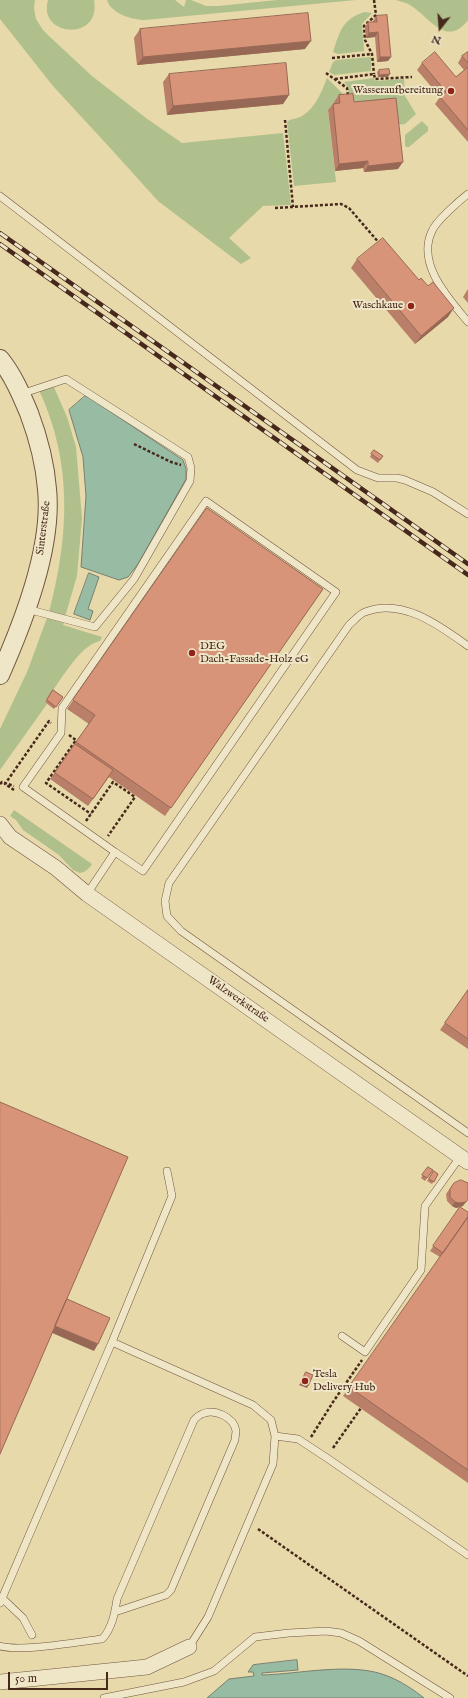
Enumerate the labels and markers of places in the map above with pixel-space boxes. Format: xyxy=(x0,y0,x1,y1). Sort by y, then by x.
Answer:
place label: Wasseraufbereitung xyxy=(353,84,443,98)
marker: Wasseraufbereitung xyxy=(446,86,456,96)
place label: Waschkaue xyxy=(353,299,403,313)
marker: Waschkaue xyxy=(406,301,416,311)
place label: DEG Dach-Fassade-Holz eG xyxy=(200,640,309,666)
marker: DEG Dach-Fassade-Holz eG xyxy=(187,648,197,658)
place label: Tesla Delivery Hub xyxy=(313,1368,375,1394)
marker: Tesla Delivery Hub xyxy=(300,1376,310,1386)

